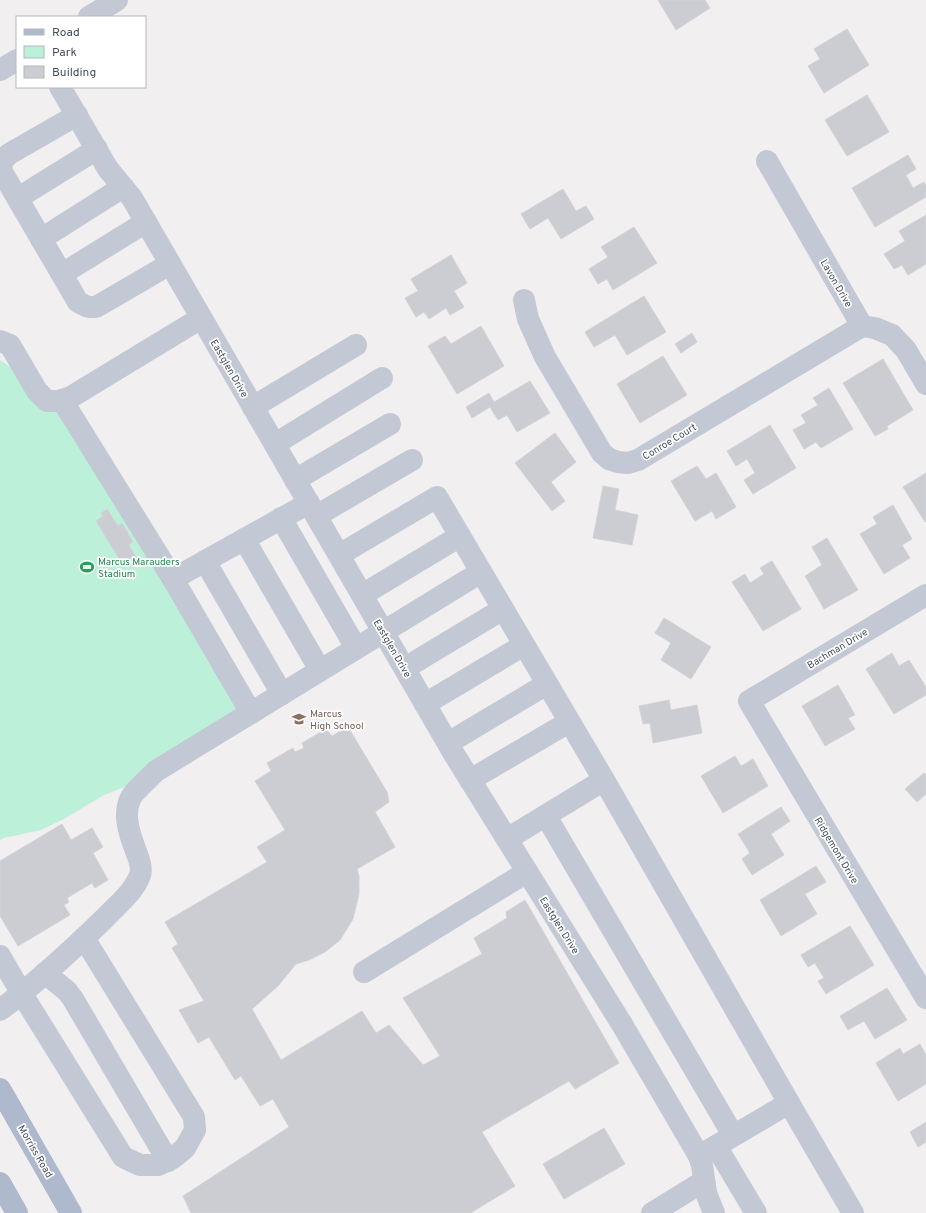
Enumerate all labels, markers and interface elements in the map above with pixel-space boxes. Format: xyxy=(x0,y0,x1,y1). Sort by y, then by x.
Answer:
legend xyxy=(16,16,146,88)
text: Road xyxy=(52,25,80,41)
text: Park xyxy=(52,45,77,61)
text: Building xyxy=(52,65,96,81)
street label: Lavon Drive xyxy=(817,258,855,310)
street label: Eastglen Drive xyxy=(207,337,251,400)
street label: Conroe Court xyxy=(640,421,699,463)
place label: Marcus Marauders Stadium xyxy=(98,556,180,581)
sports icon: Marcus Marauders Stadium xyxy=(79,559,95,575)
street label: Eastglen Drive xyxy=(370,617,414,680)
street label: Bachman Drive xyxy=(805,626,870,672)
place label: Marcus High School xyxy=(310,708,364,733)
school or university icon: Marcus High School xyxy=(291,711,307,727)
street label: Ridgemont Drive xyxy=(811,815,861,886)
street label: Eastglen Drive xyxy=(536,895,581,957)
street label: Morriss Road xyxy=(14,1123,55,1180)

